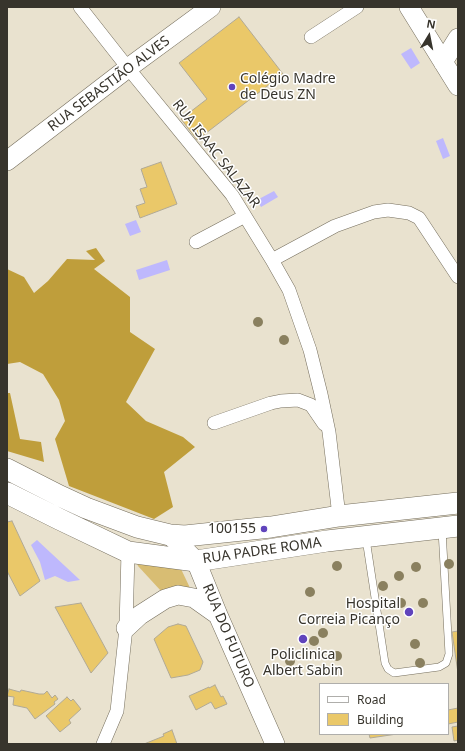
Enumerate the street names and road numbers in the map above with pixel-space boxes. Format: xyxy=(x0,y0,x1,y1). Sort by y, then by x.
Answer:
street label: RUA SEBASTIÃO ALVES xyxy=(45,33,173,135)
street label: RUA ISAAC SALAZAR xyxy=(169,97,263,211)
street label: RUA PADRE ROMA xyxy=(202,534,322,568)
street label: RUA DO FUTURO xyxy=(199,581,257,691)

